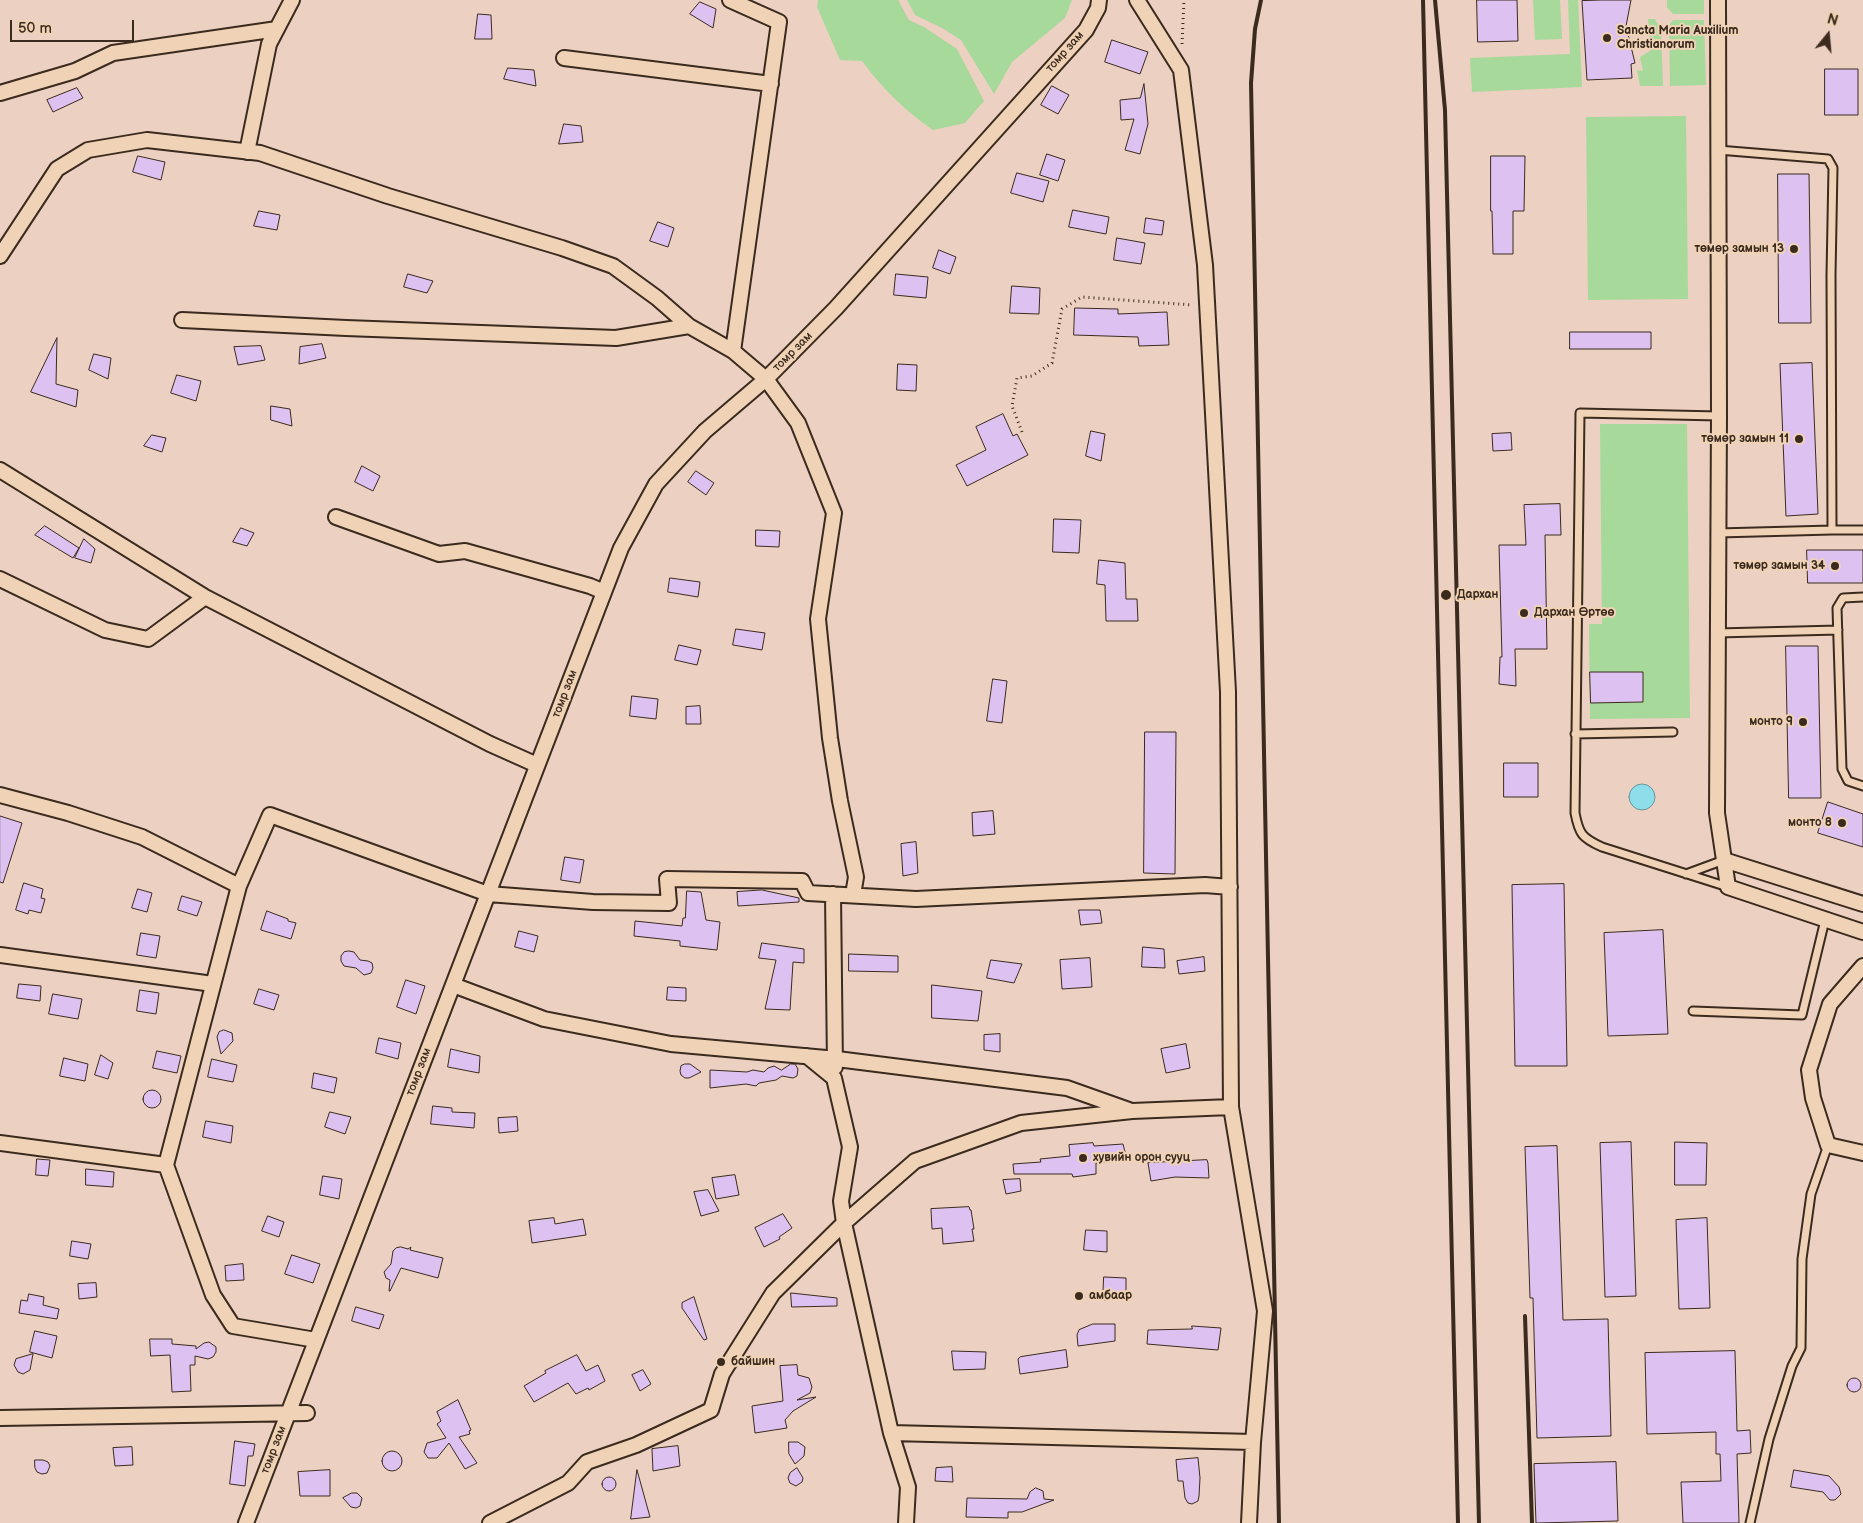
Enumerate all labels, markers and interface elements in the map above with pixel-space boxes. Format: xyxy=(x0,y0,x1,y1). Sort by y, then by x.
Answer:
scale bar xyxy=(12,10,136,42)
north arrow xyxy=(1803,10,1853,60)
text: N xyxy=(1825,11,1840,30)
text: 50 m xyxy=(18,19,52,38)
place label: Sancta Maria Auxilium Christianorum xyxy=(1617,24,1739,52)
street label: томр зам xyxy=(1043,28,1087,76)
marker: Sancta Maria Auxilium Christianorum xyxy=(1601,32,1613,44)
place label: төмөр замын 13 xyxy=(1694,242,1784,256)
marker: төмөр замын 13 xyxy=(1788,243,1800,255)
street label: томр зам xyxy=(770,329,816,375)
place label: төмөр замын 11 xyxy=(1701,432,1789,446)
marker: төмөр замын 11 xyxy=(1793,433,1805,445)
place label: төмөр замын 34 xyxy=(1733,559,1825,573)
marker: төмөр замын 34 xyxy=(1829,560,1841,572)
marker: Дархан xyxy=(1439,588,1453,602)
place label: Дархан xyxy=(1457,588,1498,602)
place label: Дархан Өртөө xyxy=(1534,606,1614,620)
marker: Дархан Өртөө xyxy=(1518,607,1530,619)
street label: томр зам xyxy=(549,668,581,720)
place label: монто 9 xyxy=(1749,715,1793,729)
marker: монто 9 xyxy=(1797,716,1809,728)
place label: монто 8 xyxy=(1788,816,1832,830)
marker: монто 8 xyxy=(1836,817,1848,829)
street label: томр зам xyxy=(403,1046,435,1098)
place label: хувийн орон сууц xyxy=(1093,1151,1190,1165)
marker: хувийн орон сууц xyxy=(1077,1152,1089,1164)
place label: амбаар xyxy=(1089,1289,1132,1303)
marker: амбаар xyxy=(1073,1290,1085,1302)
place label: байшин xyxy=(731,1355,775,1369)
marker: байшин xyxy=(715,1356,727,1368)
street label: томр зам xyxy=(258,1424,290,1476)

